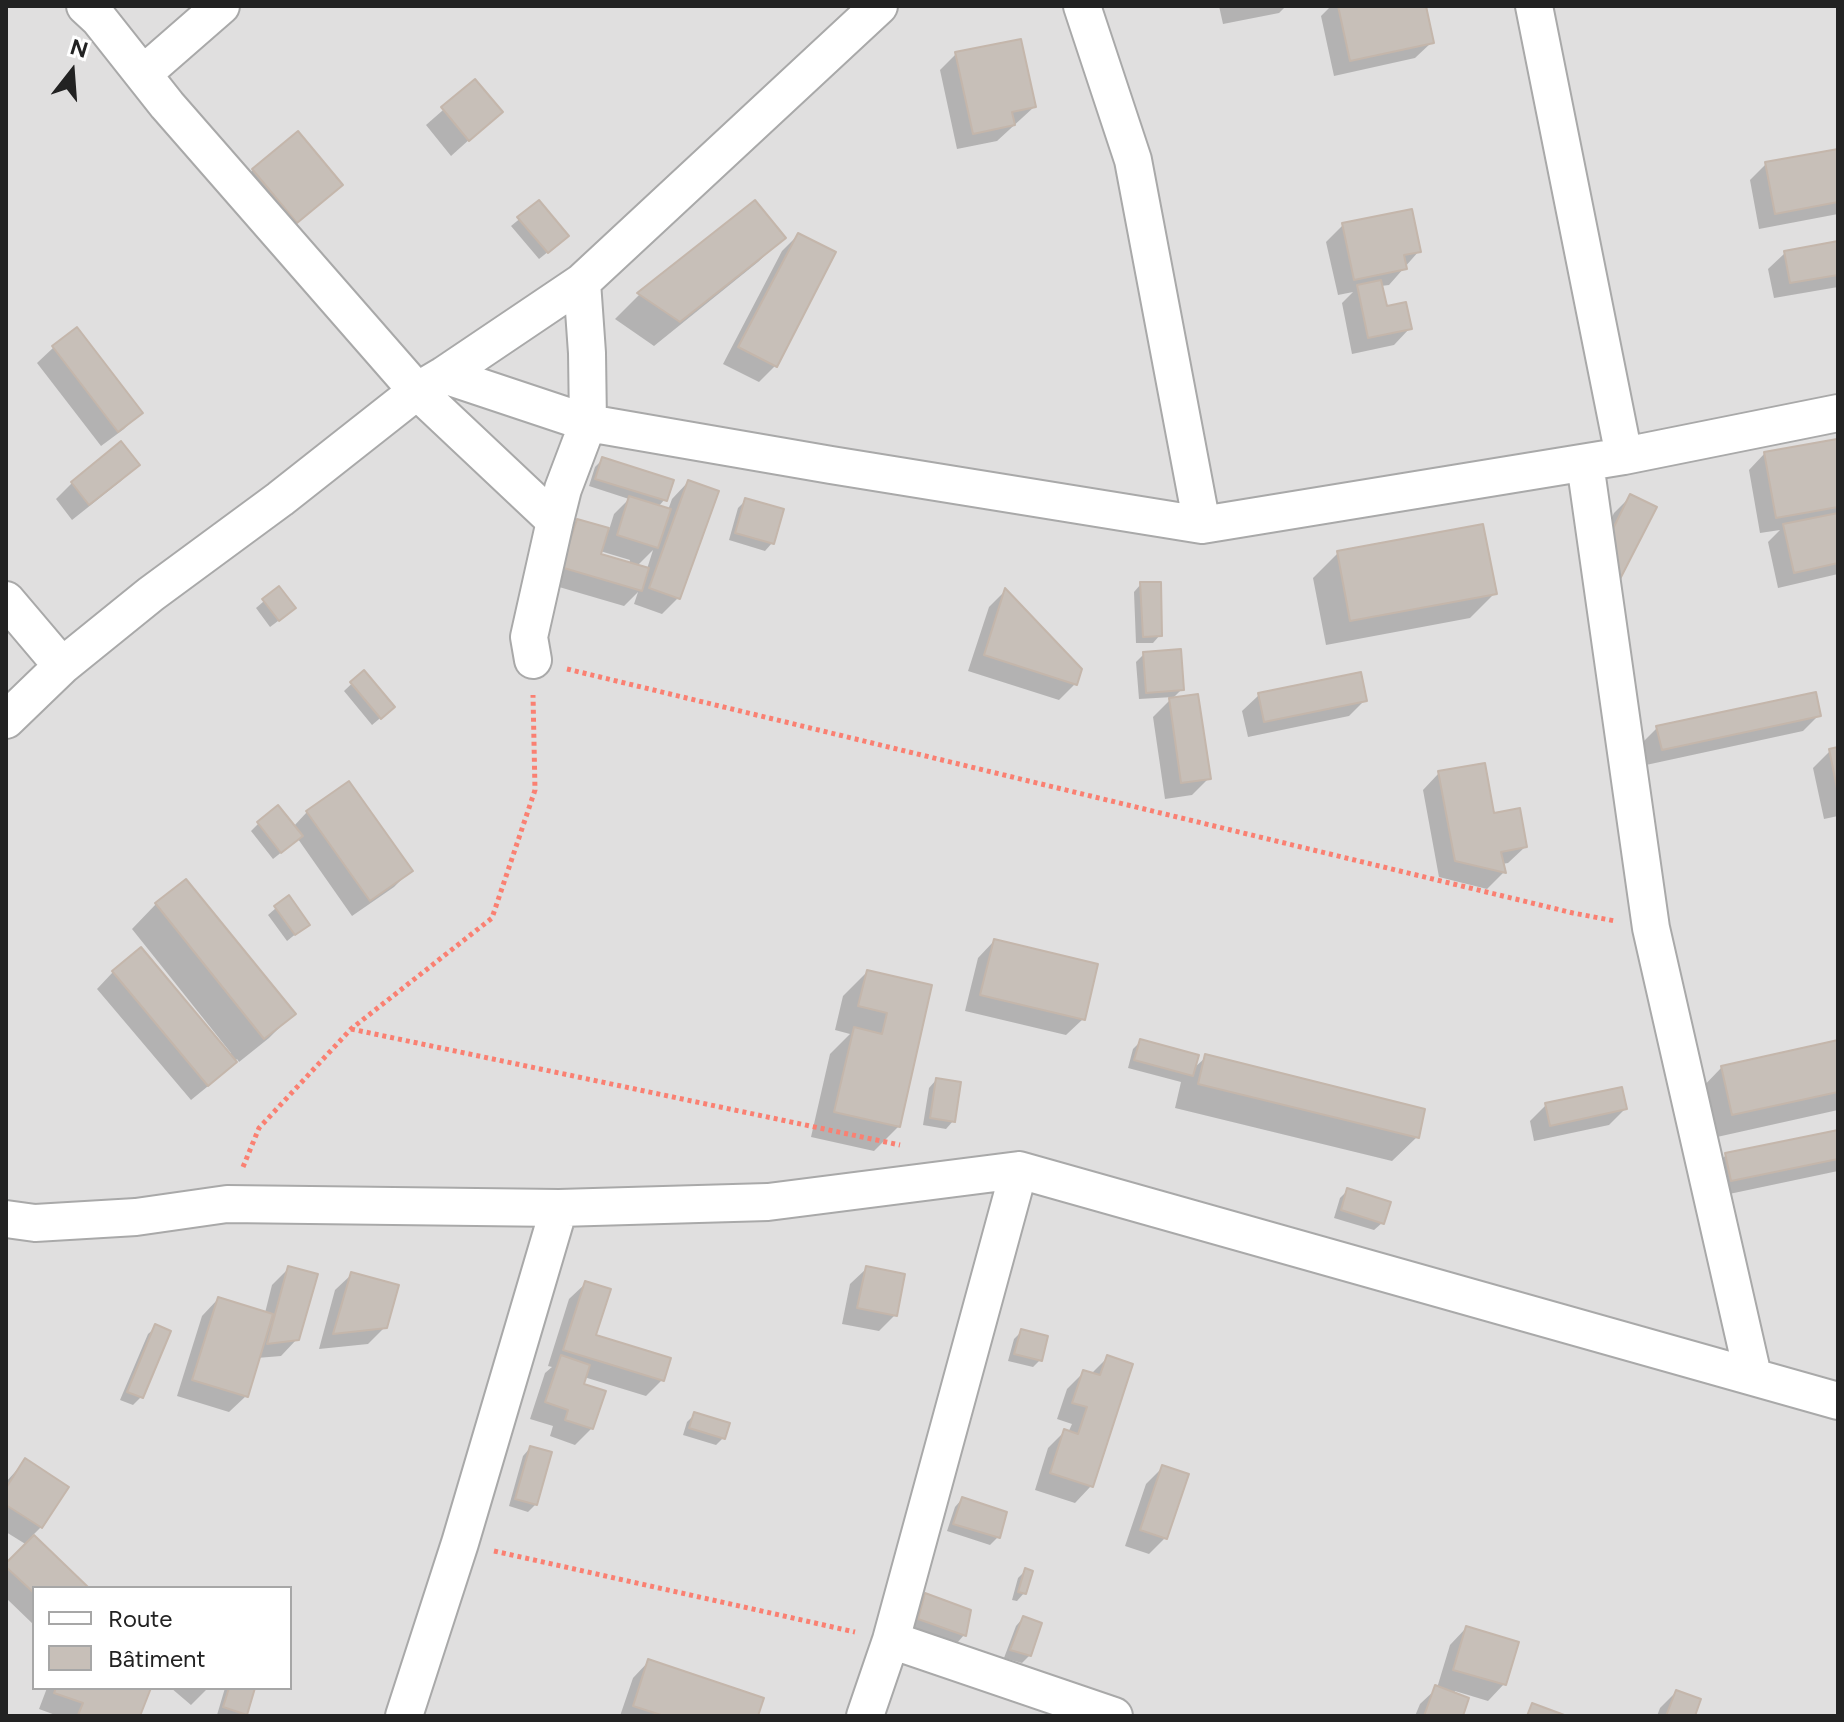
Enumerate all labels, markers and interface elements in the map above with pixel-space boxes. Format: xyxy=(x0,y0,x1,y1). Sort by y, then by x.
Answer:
north arrow xyxy=(32,32,112,112)
text: N xyxy=(67,33,91,64)
legend xyxy=(32,1586,292,1690)
text: Route xyxy=(108,1604,172,1633)
text: Bâtiment xyxy=(108,1644,206,1673)

